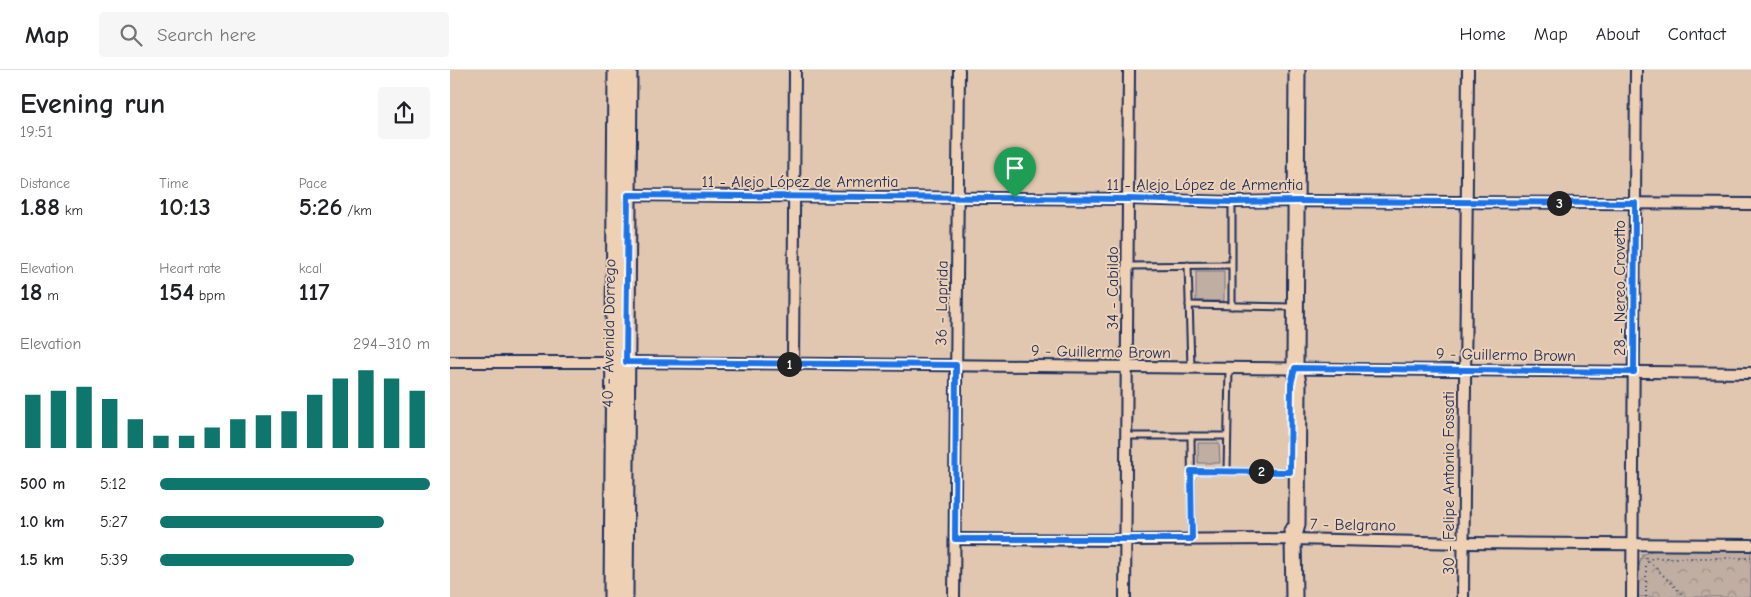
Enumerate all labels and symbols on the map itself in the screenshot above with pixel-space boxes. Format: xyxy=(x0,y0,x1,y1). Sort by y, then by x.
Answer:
pin xyxy=(994,147,1036,198)
street label: 11 - Alejo López de Armentia xyxy=(701,173,899,191)
street label: 11 - Alejo López de Armentia xyxy=(1106,176,1304,194)
pin: 3 xyxy=(1546,190,1572,216)
street label: 28 - Nereo Crovetto xyxy=(1611,220,1629,356)
street label: 34 - Cabildo xyxy=(1104,246,1122,330)
street label: 40 - Avenida Dorrego xyxy=(599,258,619,408)
street label: 36 - Laprida xyxy=(932,260,952,346)
street label: 9 - Guillermo Brown xyxy=(1031,342,1171,362)
street label: 9 - Guillermo Brown xyxy=(1436,345,1576,365)
pin: 1 xyxy=(776,352,802,376)
street label: 30 - Felipe Antonio Fossati xyxy=(1440,391,1458,575)
pin: 2 xyxy=(1248,458,1274,484)
street label: 7 - Belgrano xyxy=(1310,515,1396,535)

